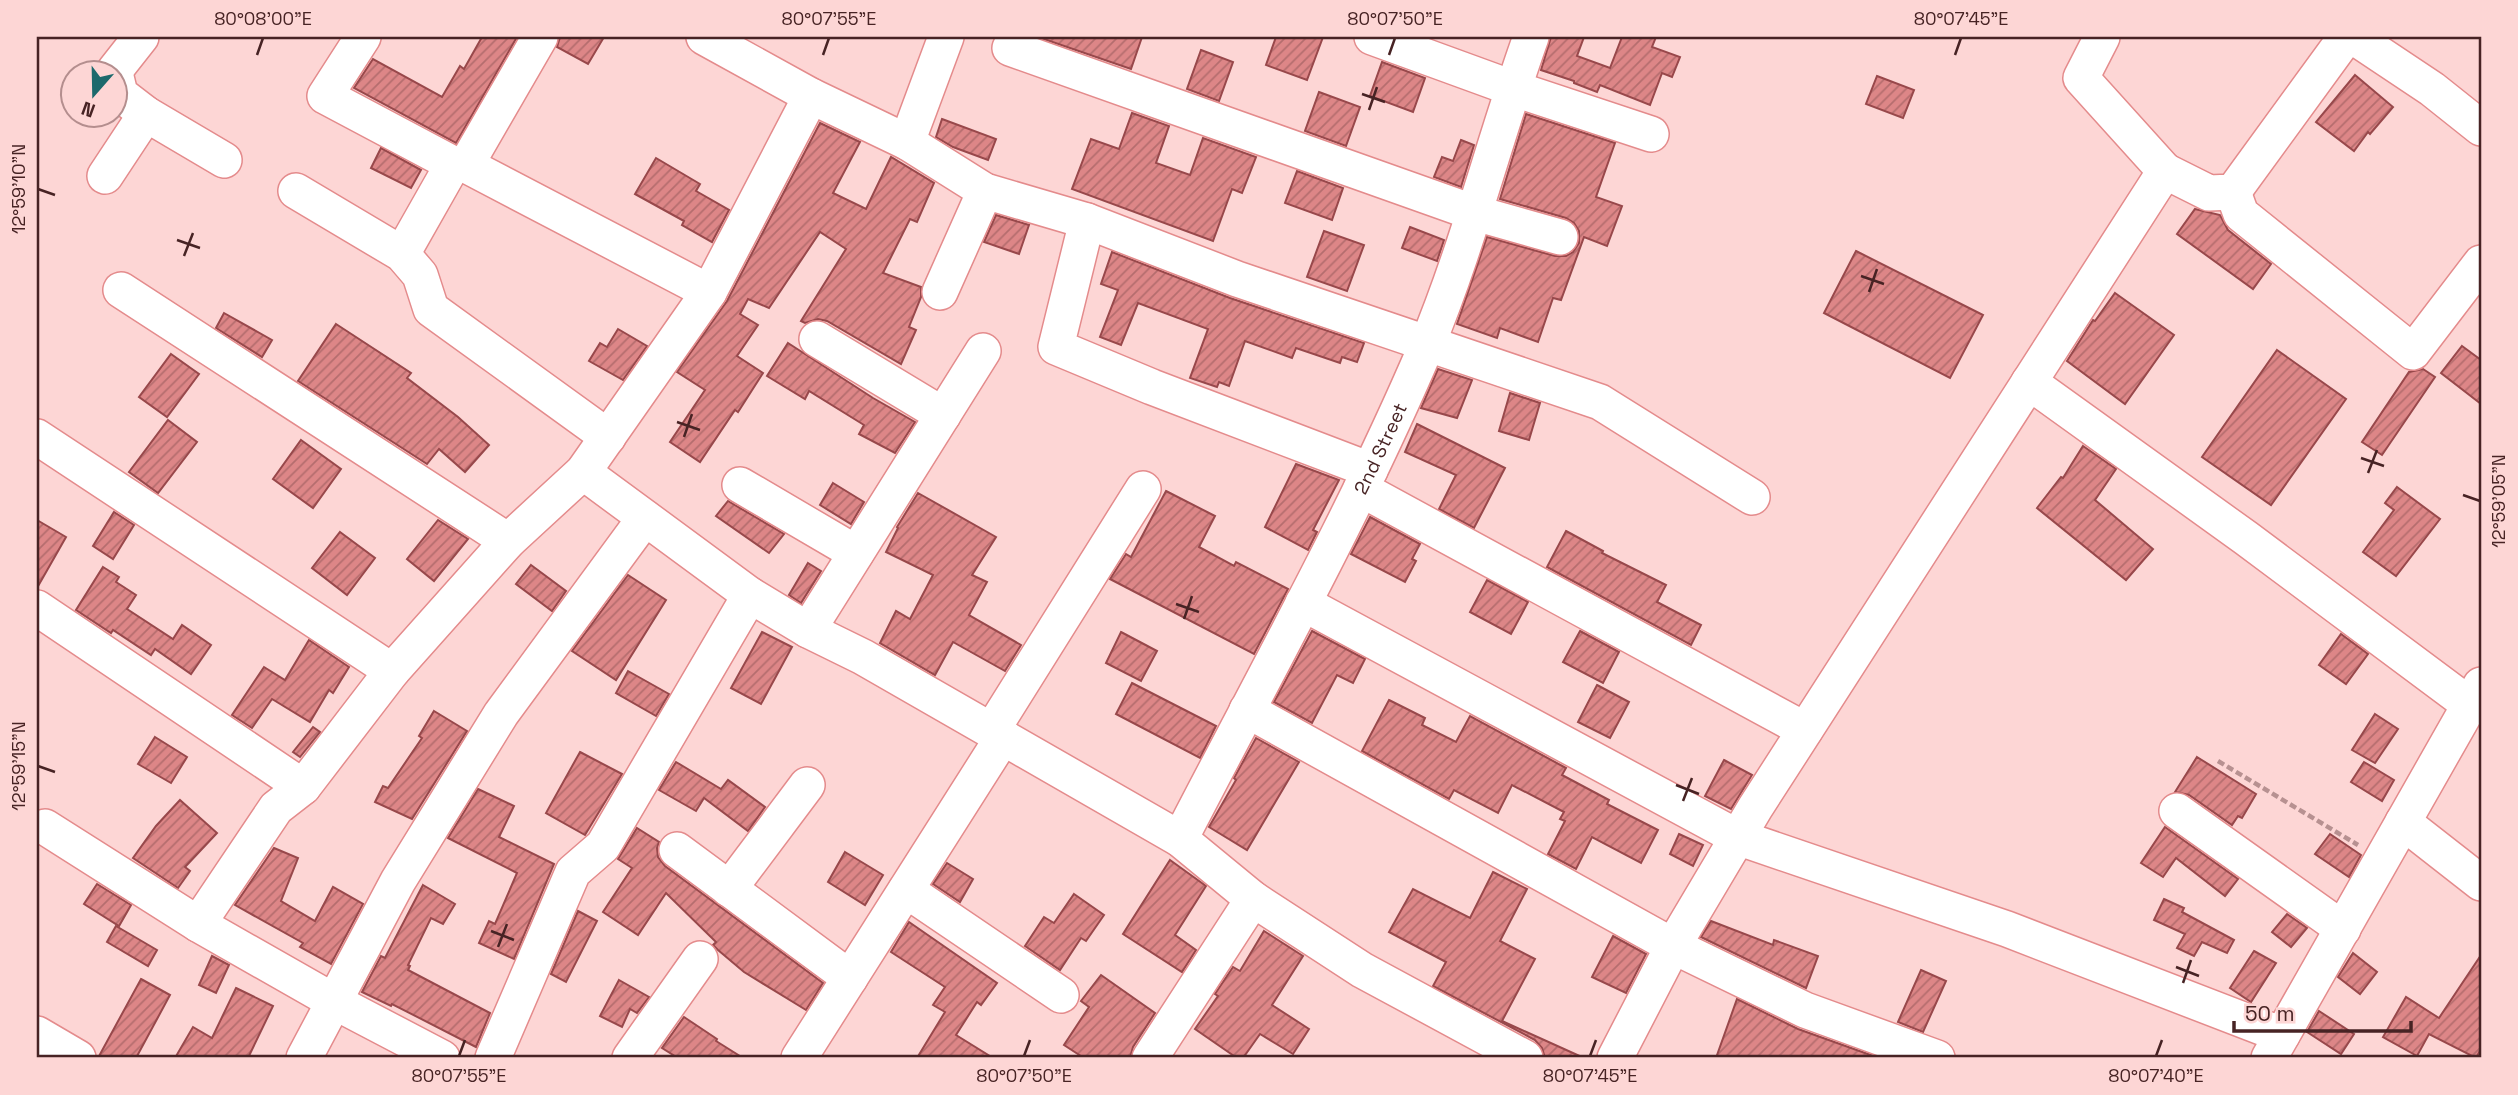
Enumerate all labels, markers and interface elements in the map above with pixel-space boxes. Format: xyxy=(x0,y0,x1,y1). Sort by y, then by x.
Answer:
text: 80°08'00"E xyxy=(214,7,312,30)
text: 80°07'55"E xyxy=(782,7,876,30)
text: 80°07'50"E xyxy=(1347,7,1443,30)
text: 80°07'45"E xyxy=(1914,7,2008,30)
north arrow xyxy=(60,60,130,130)
text: N xyxy=(78,96,99,123)
text: 12°59'10"N xyxy=(7,144,30,234)
street label: 2nd Street xyxy=(1348,399,1412,498)
text: 12°59'05"N xyxy=(2487,454,2510,548)
text: 12°59'15"N xyxy=(7,721,30,811)
scale bar xyxy=(2234,990,2411,1034)
text: 50 m xyxy=(2245,1000,2295,1027)
text: 80°07'55"E xyxy=(412,1064,506,1087)
text: 80°07'50"E xyxy=(976,1064,1072,1087)
text: 80°07'45"E xyxy=(1543,1064,1637,1087)
text: 80°07'40"E xyxy=(2108,1064,2204,1087)

